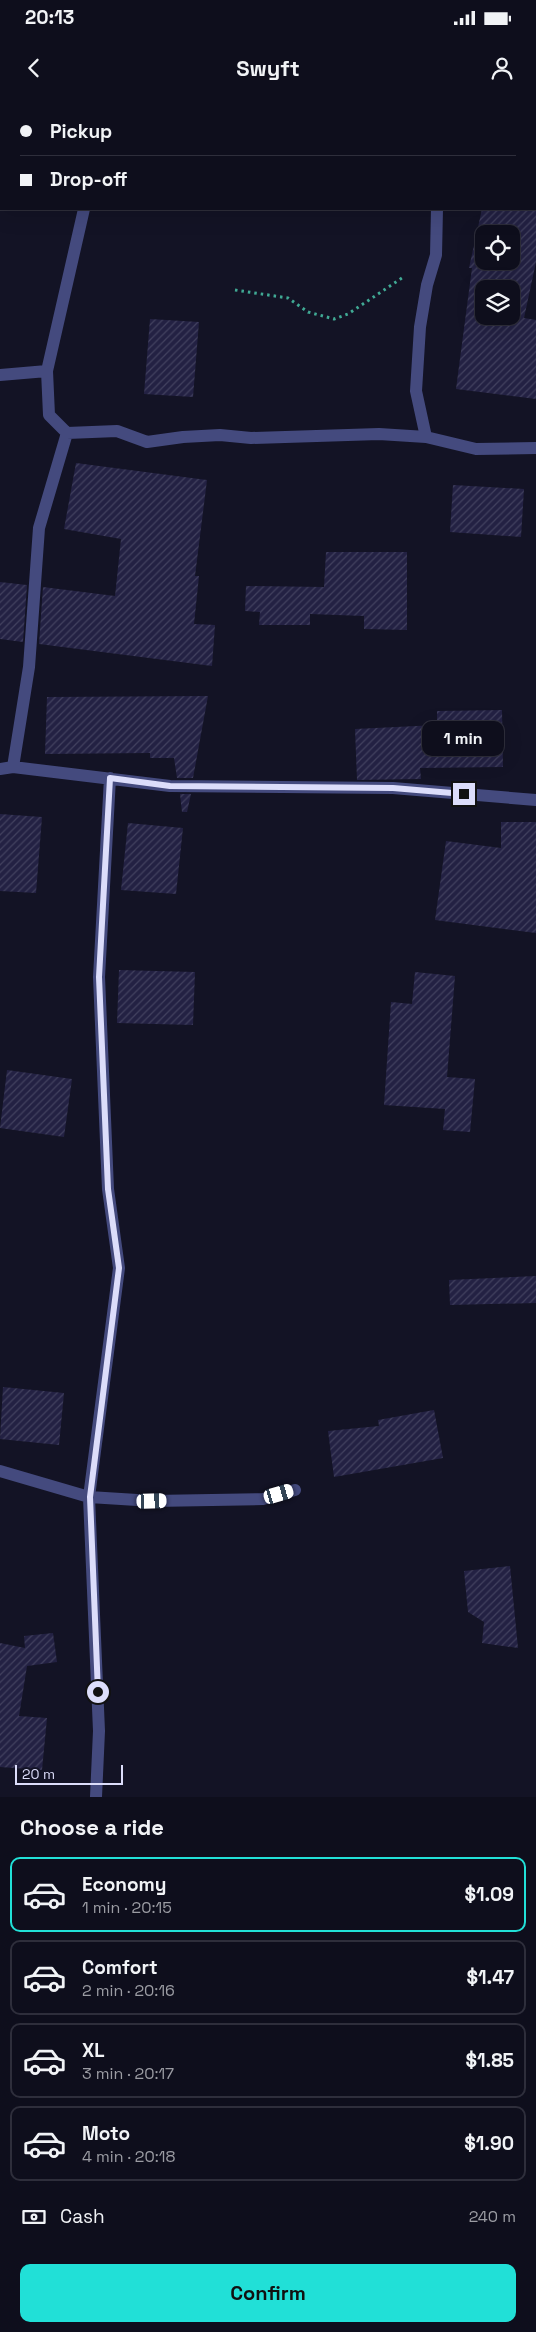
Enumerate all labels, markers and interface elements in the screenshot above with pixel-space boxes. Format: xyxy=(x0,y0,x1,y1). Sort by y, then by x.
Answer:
text: 20:13 xyxy=(25,5,74,30)
icon: back xyxy=(20,54,48,82)
text: Swyft xyxy=(236,54,300,82)
icon: person xyxy=(488,54,516,82)
text: Pickup xyxy=(50,119,112,144)
text: Drop-off xyxy=(50,167,128,192)
map controls xyxy=(475,225,520,325)
button: locate xyxy=(475,225,520,270)
button: layers xyxy=(475,280,520,325)
callout: 1 min xyxy=(423,722,505,756)
text: 1 min xyxy=(443,728,483,749)
route end xyxy=(453,783,475,805)
car xyxy=(262,1483,295,1505)
car xyxy=(136,1493,167,1509)
route start xyxy=(87,1681,109,1703)
scale bar xyxy=(15,1762,122,1785)
text: 20 m xyxy=(22,1765,55,1783)
text: Choose a ride xyxy=(20,1813,164,1841)
icon: car xyxy=(22,1872,67,1917)
text: Economy xyxy=(82,1872,166,1897)
text: $1.09 xyxy=(464,1882,514,1907)
text: 1 min · 20:15 xyxy=(82,1897,172,1918)
icon: car xyxy=(22,1955,67,2000)
text: Comfort xyxy=(82,1955,158,1980)
text: $1.47 xyxy=(466,1965,514,1990)
text: 2 min · 20:16 xyxy=(82,1980,175,2001)
icon: car xyxy=(22,2038,67,2083)
text: XL xyxy=(82,2038,105,2063)
text: $1.85 xyxy=(465,2048,514,2073)
text: 3 min · 20:17 xyxy=(82,2063,174,2084)
icon: car xyxy=(22,2121,67,2166)
text: Moto xyxy=(82,2121,130,2146)
text: $1.90 xyxy=(464,2131,514,2156)
text: 4 min · 20:18 xyxy=(82,2146,175,2167)
icon: cash xyxy=(20,2203,48,2231)
text: Cash xyxy=(60,2204,105,2229)
text: 240 m xyxy=(469,2206,516,2227)
button: Confirm xyxy=(20,2264,516,2322)

